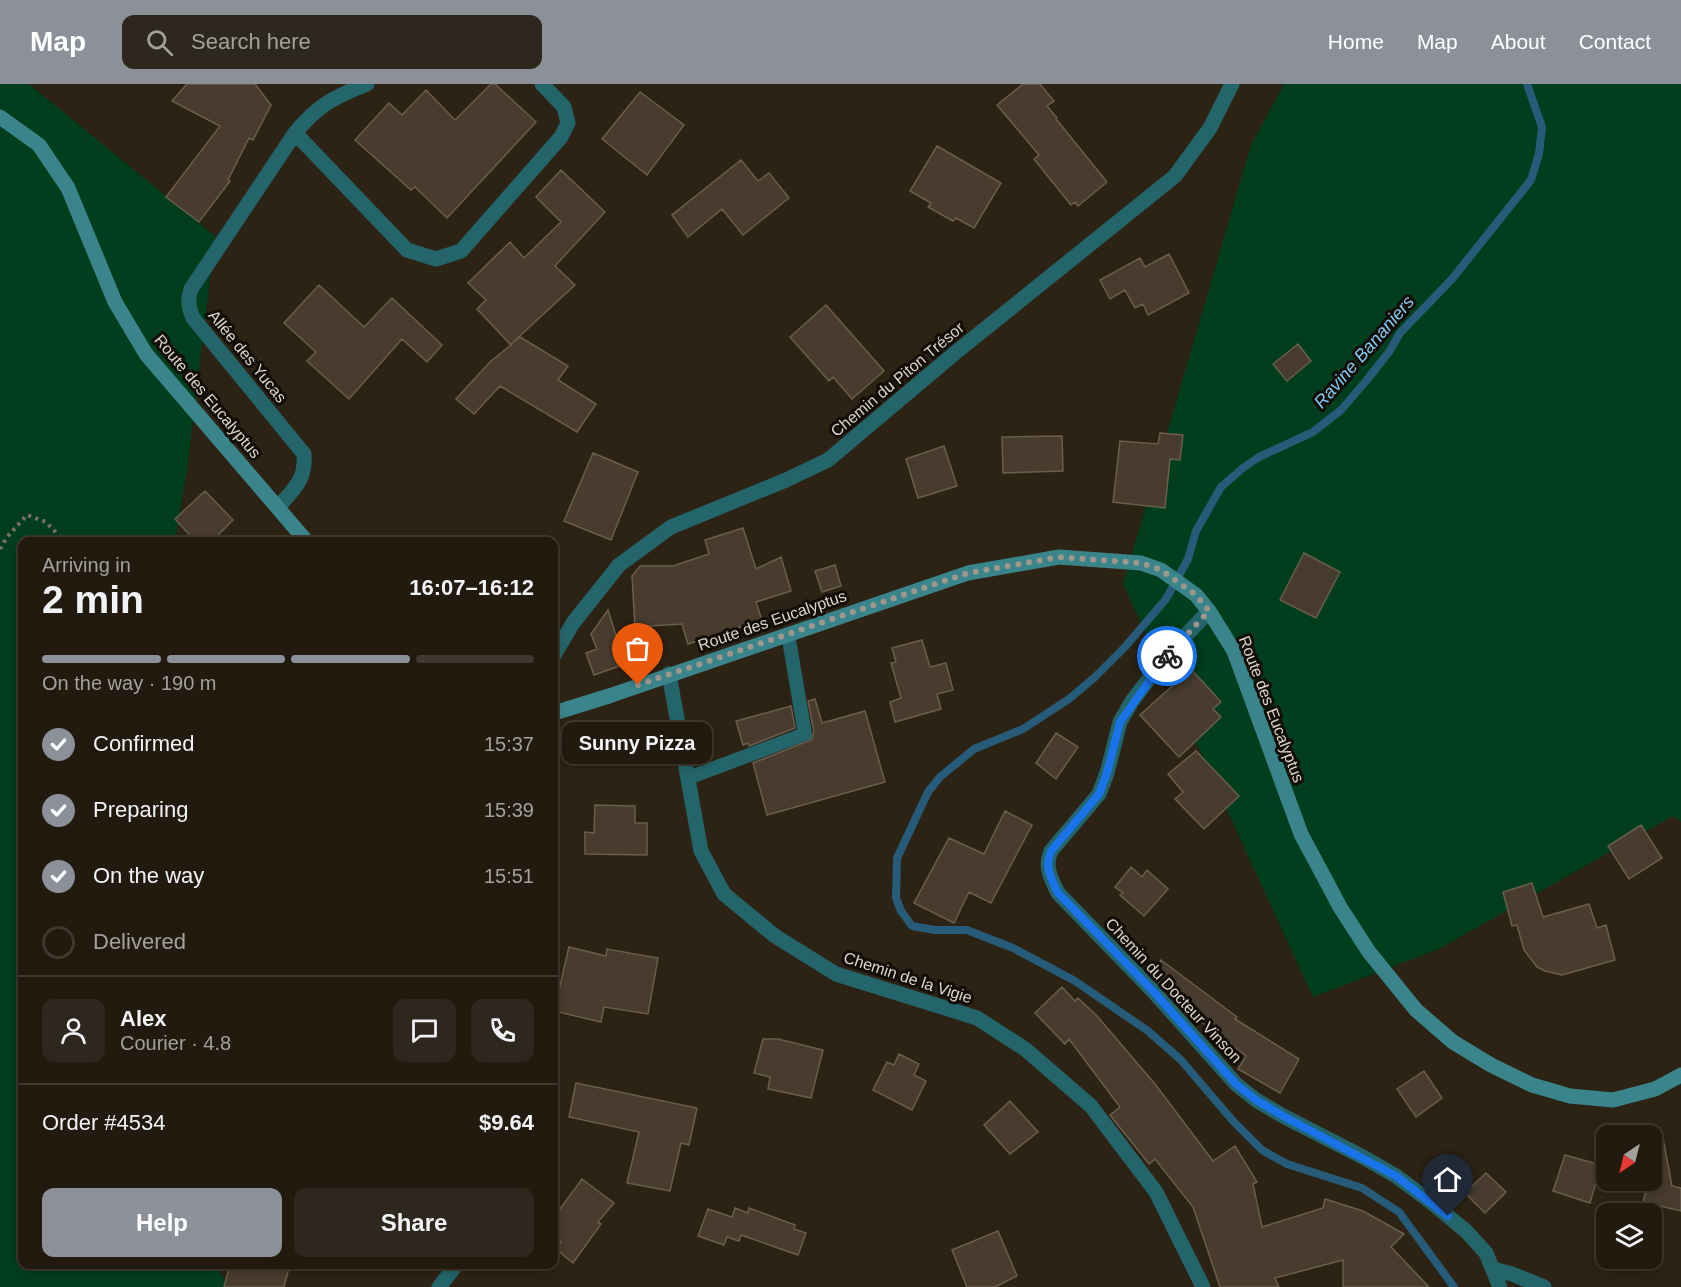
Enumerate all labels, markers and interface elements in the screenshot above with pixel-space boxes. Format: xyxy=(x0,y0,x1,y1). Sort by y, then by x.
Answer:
search box xyxy=(122,15,542,69)
text: Map xyxy=(30,26,86,57)
icon: search xyxy=(143,26,176,59)
text: Search here xyxy=(191,29,311,54)
text: Home xyxy=(1328,30,1384,53)
text: Map xyxy=(1417,30,1458,53)
text: About xyxy=(1491,30,1546,53)
text: Contact xyxy=(1579,30,1651,53)
water label: Ravine Bananiers xyxy=(1310,292,1418,412)
street label: Allée des Yucas xyxy=(205,307,290,406)
street label: Chemin du Piton Trésor xyxy=(827,318,968,440)
street label: Route des Eucalyptus xyxy=(151,331,264,461)
text: Arriving in xyxy=(42,554,131,576)
text: 16:07–16:12 xyxy=(409,575,534,600)
text: 2 min xyxy=(42,578,144,621)
street label: Route des Eucalyptus xyxy=(696,587,849,654)
pin xyxy=(612,623,663,685)
courier xyxy=(1137,626,1197,686)
icon: bag xyxy=(621,632,654,665)
street label: Route des Eucalyptus xyxy=(1236,633,1307,785)
icon: bike xyxy=(1151,640,1184,673)
text: On the way · 190 m xyxy=(42,672,217,694)
callout: Sunny Pizza xyxy=(563,721,713,763)
icon: check xyxy=(42,728,75,761)
text: Confirmed xyxy=(93,731,194,756)
text: Sunny Pizza xyxy=(579,732,695,754)
text: 15:37 xyxy=(484,733,534,755)
icon: check xyxy=(42,794,75,827)
text: Preparing xyxy=(93,797,188,822)
text: 15:39 xyxy=(484,799,534,821)
icon: check xyxy=(42,860,75,893)
text: On the way xyxy=(93,863,204,888)
text: 15:51 xyxy=(484,865,534,887)
street label: Chemin du Docteur Vinson xyxy=(1102,915,1245,1066)
text: Delivered xyxy=(93,929,186,954)
street label: Chemin de la Vigie xyxy=(841,949,974,1006)
button: person xyxy=(42,999,105,1062)
button: chat xyxy=(393,999,456,1062)
button: phone xyxy=(471,999,534,1062)
text: Alex xyxy=(120,1006,166,1031)
text: Courier · 4.8 xyxy=(120,1032,231,1054)
text: Order #4534 xyxy=(42,1110,166,1135)
text: $9.64 xyxy=(479,1110,534,1135)
north arrow xyxy=(1596,1125,1662,1191)
map controls xyxy=(1596,1125,1662,1269)
pin xyxy=(1422,1154,1473,1216)
icon: home xyxy=(1431,1163,1464,1196)
button: Help xyxy=(42,1188,282,1257)
button: Share xyxy=(294,1188,534,1257)
button: layers xyxy=(1596,1203,1662,1269)

